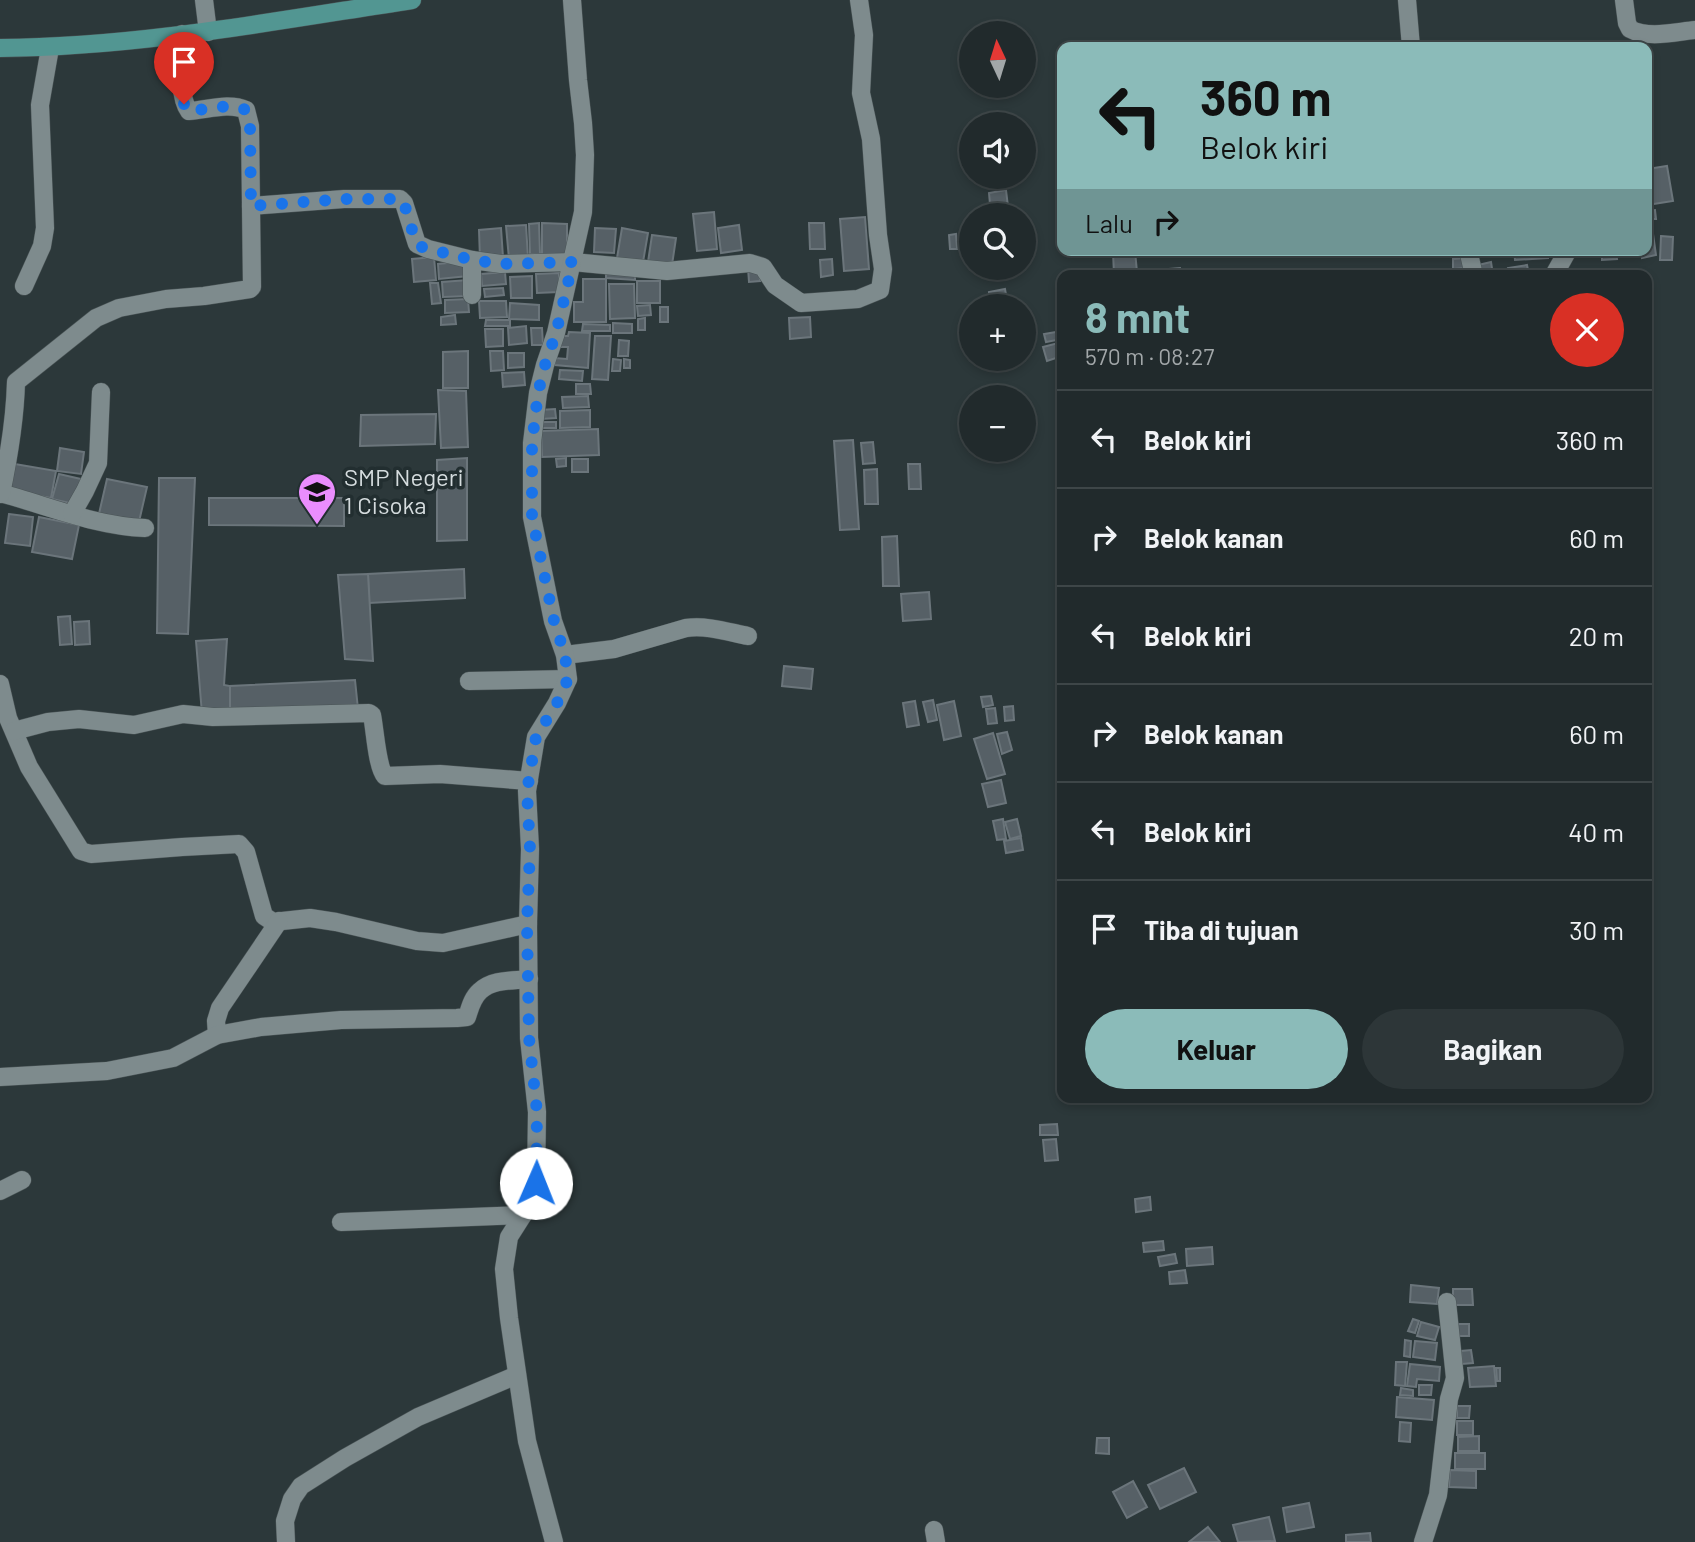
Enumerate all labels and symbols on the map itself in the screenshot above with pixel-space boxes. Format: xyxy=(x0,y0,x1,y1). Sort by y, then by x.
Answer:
north arrow xyxy=(959,21,1036,98)
pin xyxy=(154,32,214,104)
place label: SMP Negeri 1 Cisoka xyxy=(344,462,464,519)
school or university icon: SMP Negeri 1 Cisoka xyxy=(296,471,338,526)
position arrow xyxy=(499,1146,573,1220)

